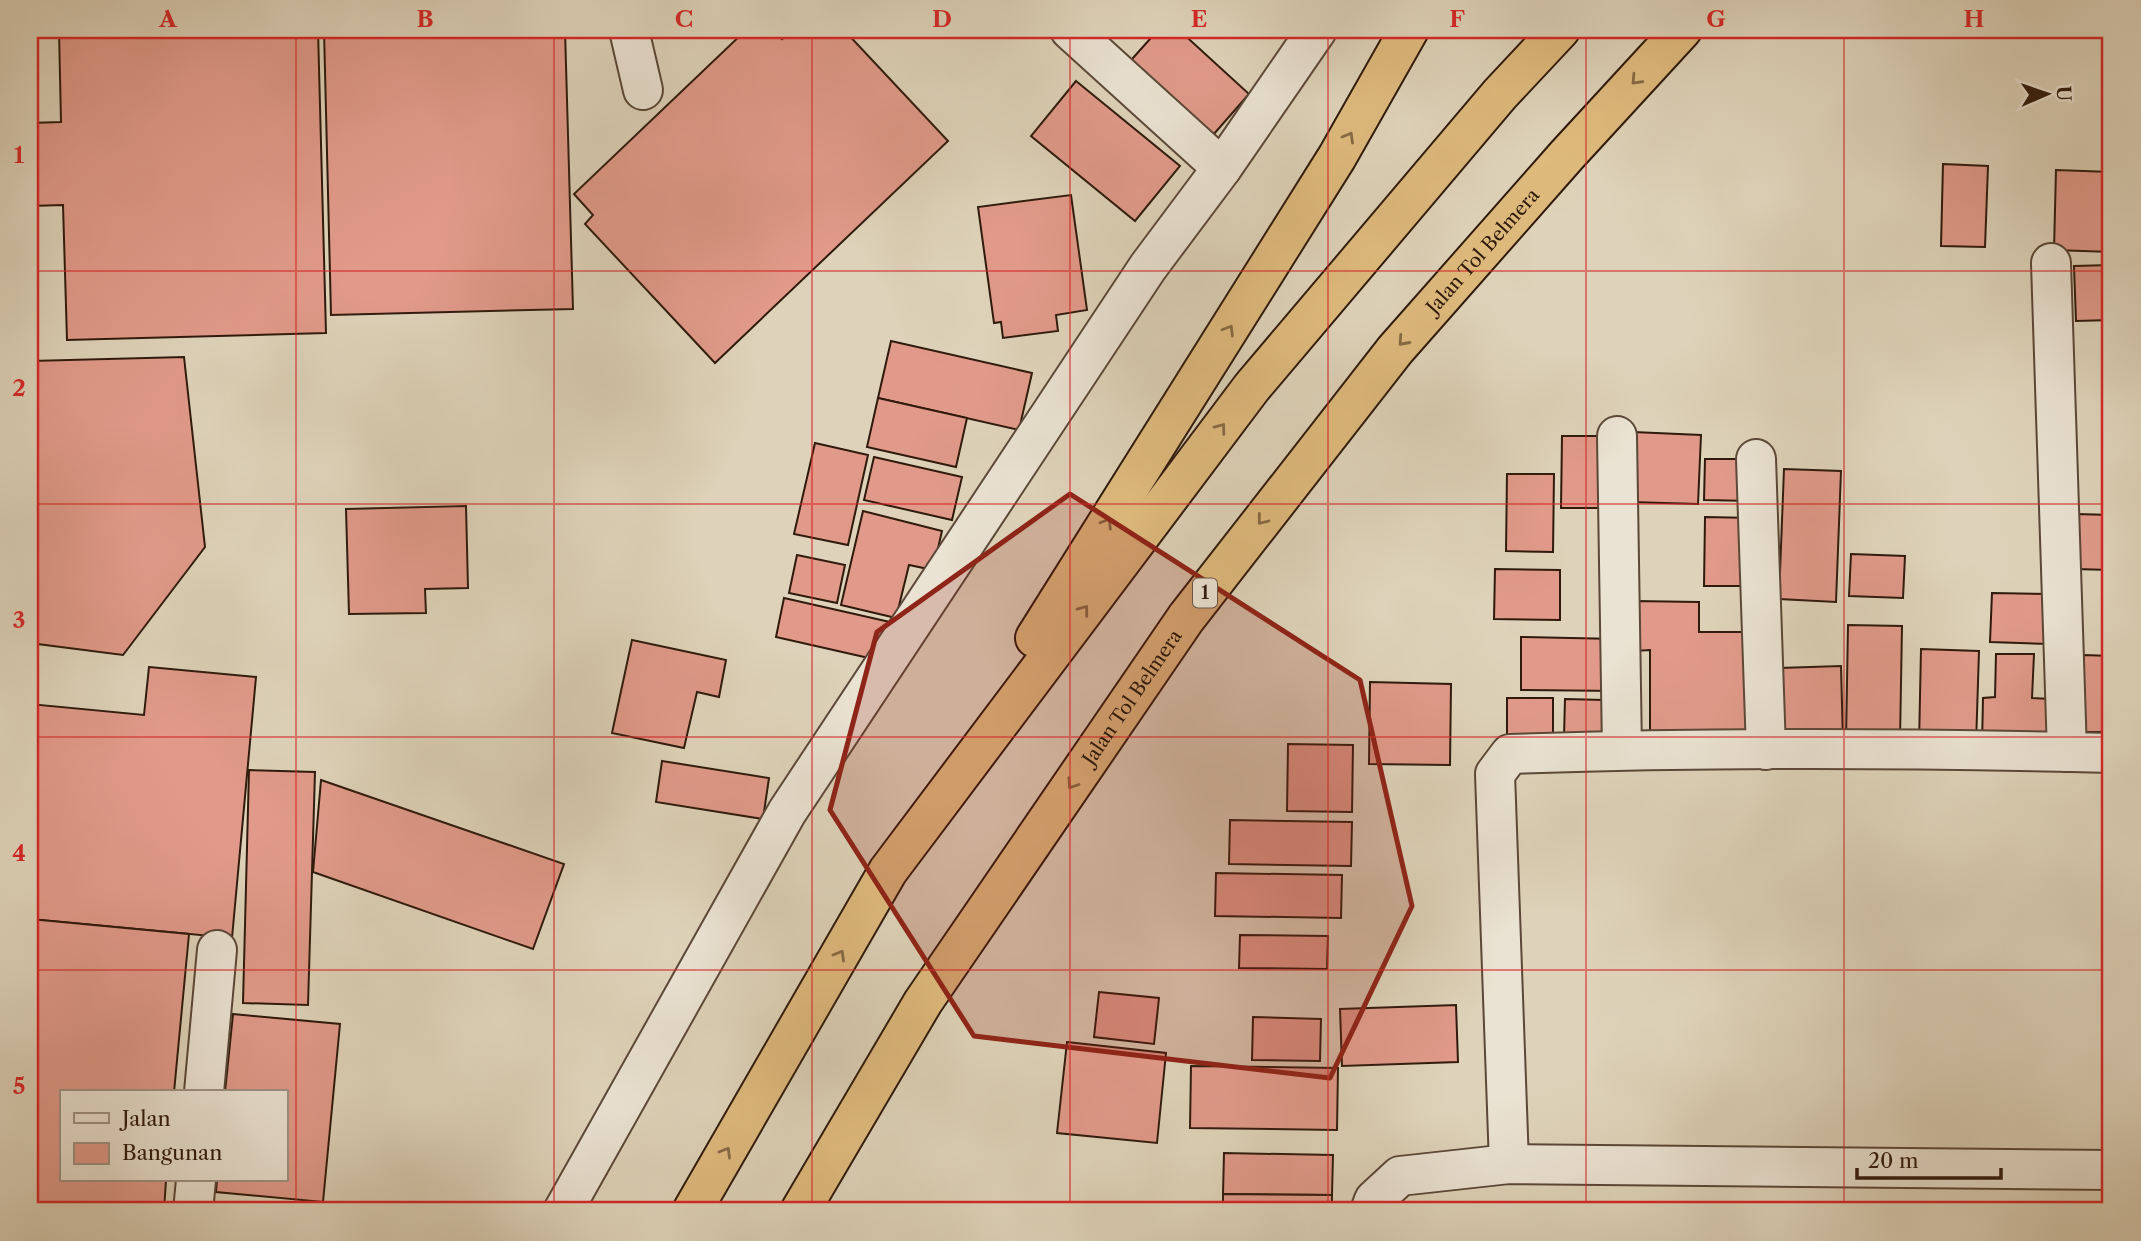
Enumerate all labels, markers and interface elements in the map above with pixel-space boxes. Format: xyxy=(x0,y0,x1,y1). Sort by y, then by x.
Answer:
text: A xyxy=(158,5,178,33)
text: B xyxy=(416,5,434,33)
text: C xyxy=(675,5,693,33)
text: D xyxy=(932,5,952,33)
text: E xyxy=(1191,5,1207,33)
text: F xyxy=(1449,5,1465,33)
text: G xyxy=(1706,5,1726,33)
text: H xyxy=(1964,5,1985,33)
north arrow xyxy=(2011,60,2082,130)
one-way arrow xyxy=(1632,72,1645,85)
text: U xyxy=(2052,85,2075,102)
one-way arrow xyxy=(1341,131,1354,144)
text: 1 xyxy=(14,141,25,169)
street label: Jalan Tol Belmera xyxy=(1420,184,1544,321)
one-way arrow xyxy=(1220,325,1233,338)
one-way arrow xyxy=(1399,333,1411,346)
text: 2 xyxy=(12,374,26,402)
one-way arrow xyxy=(1212,423,1225,436)
one-way arrow xyxy=(1258,512,1271,524)
one-way arrow xyxy=(1099,517,1112,530)
road number: 1 xyxy=(1193,578,1217,608)
one-way arrow xyxy=(1076,605,1088,618)
text: 3 xyxy=(13,606,26,634)
street label: Jalan Tol Belmera xyxy=(1076,625,1187,772)
one-way arrow xyxy=(1068,776,1081,789)
text: 4 xyxy=(12,839,26,867)
one-way arrow xyxy=(832,950,845,962)
text: 5 xyxy=(13,1072,25,1100)
legend xyxy=(60,1090,287,1182)
text: Jalan xyxy=(119,1106,171,1131)
scale bar xyxy=(1857,1136,2001,1180)
text: Bangunan xyxy=(122,1140,222,1165)
one-way arrow xyxy=(718,1147,731,1160)
text: 20 m xyxy=(1868,1148,1919,1173)

